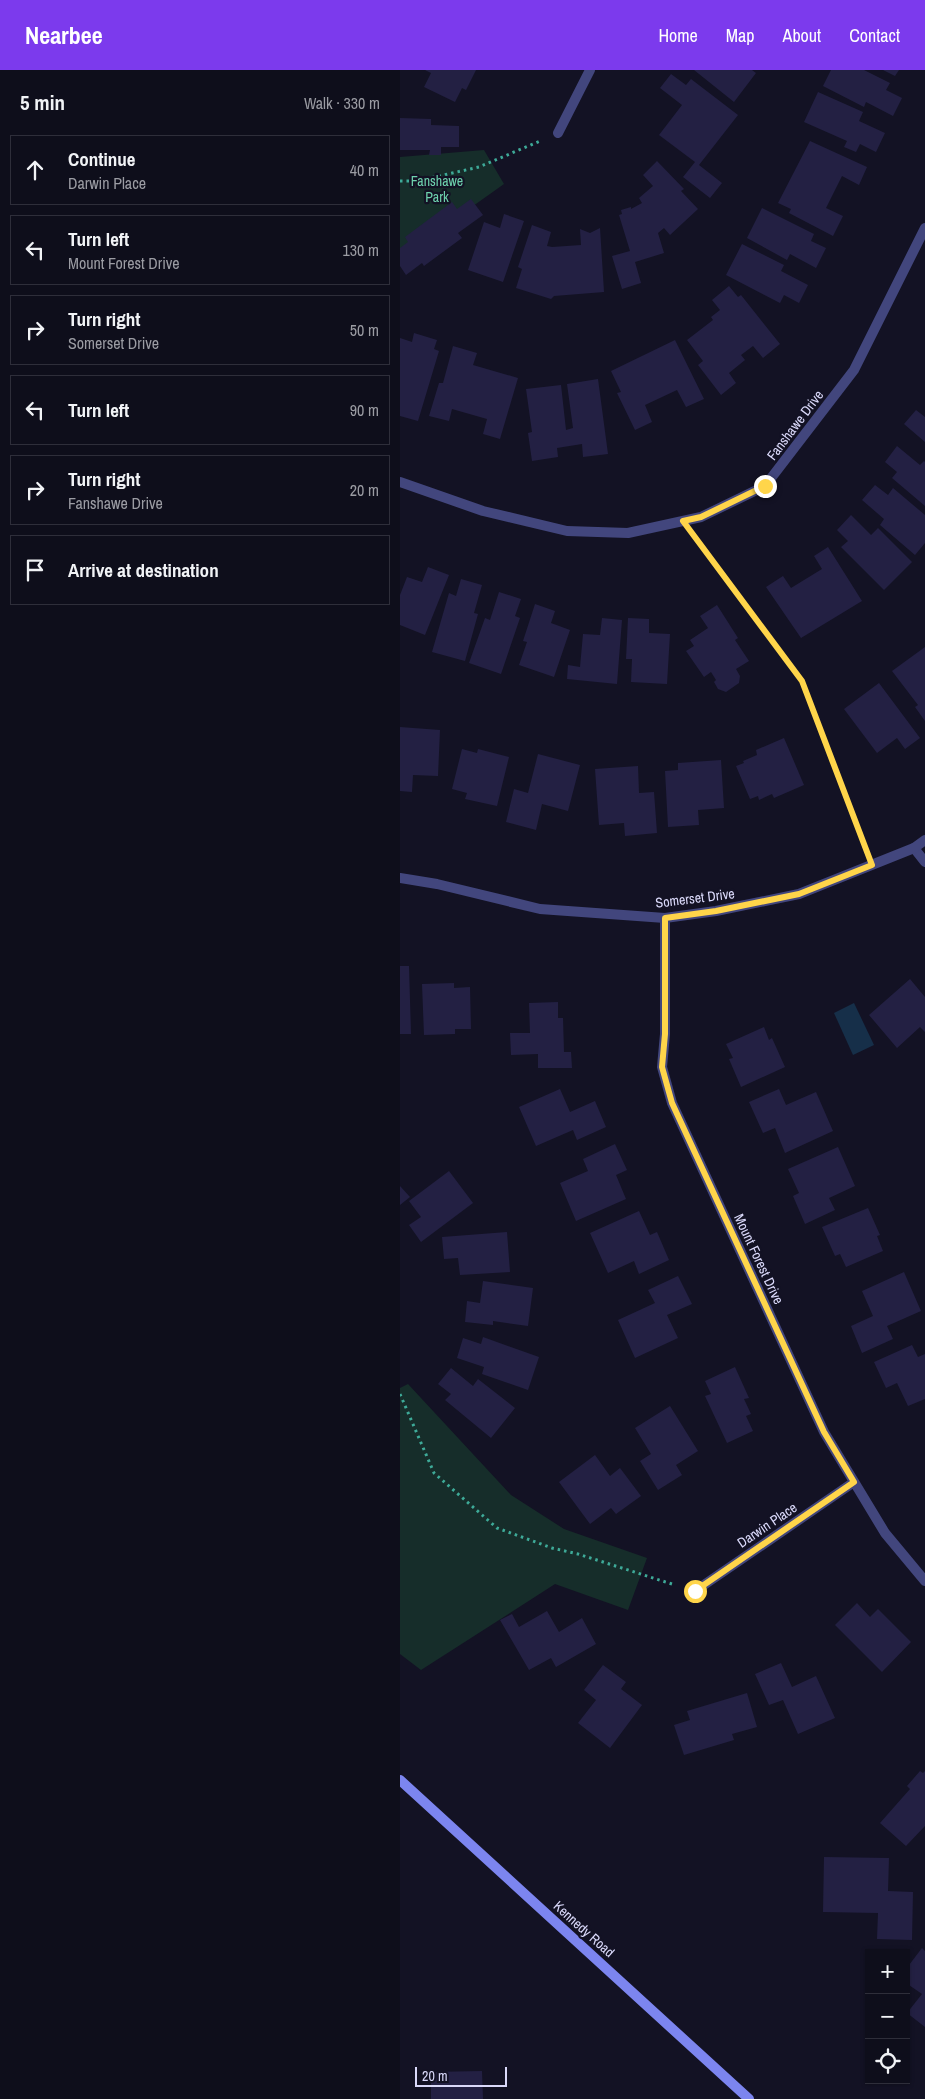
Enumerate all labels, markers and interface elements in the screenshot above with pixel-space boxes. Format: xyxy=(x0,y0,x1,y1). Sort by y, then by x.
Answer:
text: Nearbee xyxy=(25,19,103,51)
text: Home xyxy=(658,23,698,48)
text: Map xyxy=(726,23,755,48)
text: About xyxy=(783,23,821,48)
text: Contact xyxy=(849,23,900,48)
text: 5 min xyxy=(20,88,65,117)
text: Walk · 330 m xyxy=(304,92,380,114)
text: Continue xyxy=(68,146,136,172)
icon: ahead xyxy=(21,156,49,184)
text: 40 m xyxy=(350,159,379,181)
text: Darwin Place xyxy=(68,172,146,194)
park label: Fanshawe Park xyxy=(411,172,463,206)
text: Turn left xyxy=(68,226,129,252)
icon: left xyxy=(21,236,49,264)
text: 130 m xyxy=(343,239,379,261)
text: Mount Forest Drive xyxy=(68,252,180,274)
text: Turn right xyxy=(68,306,140,332)
icon: right xyxy=(21,316,49,344)
text: 50 m xyxy=(350,319,379,341)
text: Somerset Drive xyxy=(68,332,159,354)
street label: Fanshawe Drive xyxy=(763,386,827,464)
icon: left xyxy=(21,396,49,424)
text: Turn left xyxy=(68,397,129,423)
text: 90 m xyxy=(350,399,379,421)
text: Turn right xyxy=(68,466,140,492)
route end xyxy=(754,475,777,498)
icon: right xyxy=(21,476,49,504)
text: 20 m xyxy=(350,479,379,501)
text: Fanshawe Drive xyxy=(68,492,163,514)
icon: arrive xyxy=(21,556,49,584)
text: Arrive at destination xyxy=(68,557,219,583)
street label: Somerset Drive xyxy=(654,884,736,912)
street label: Mount Forest Drive xyxy=(730,1211,788,1307)
street label: Darwin Place xyxy=(734,1498,800,1552)
route start xyxy=(684,1580,707,1603)
street label: Kennedy Road xyxy=(550,1897,618,1961)
map controls xyxy=(865,1949,910,2084)
button: + xyxy=(865,1949,910,1994)
button: − xyxy=(865,1994,910,2039)
button: locate xyxy=(865,2039,910,2084)
scale bar xyxy=(415,2064,508,2087)
text: 20 m xyxy=(422,2067,448,2085)

